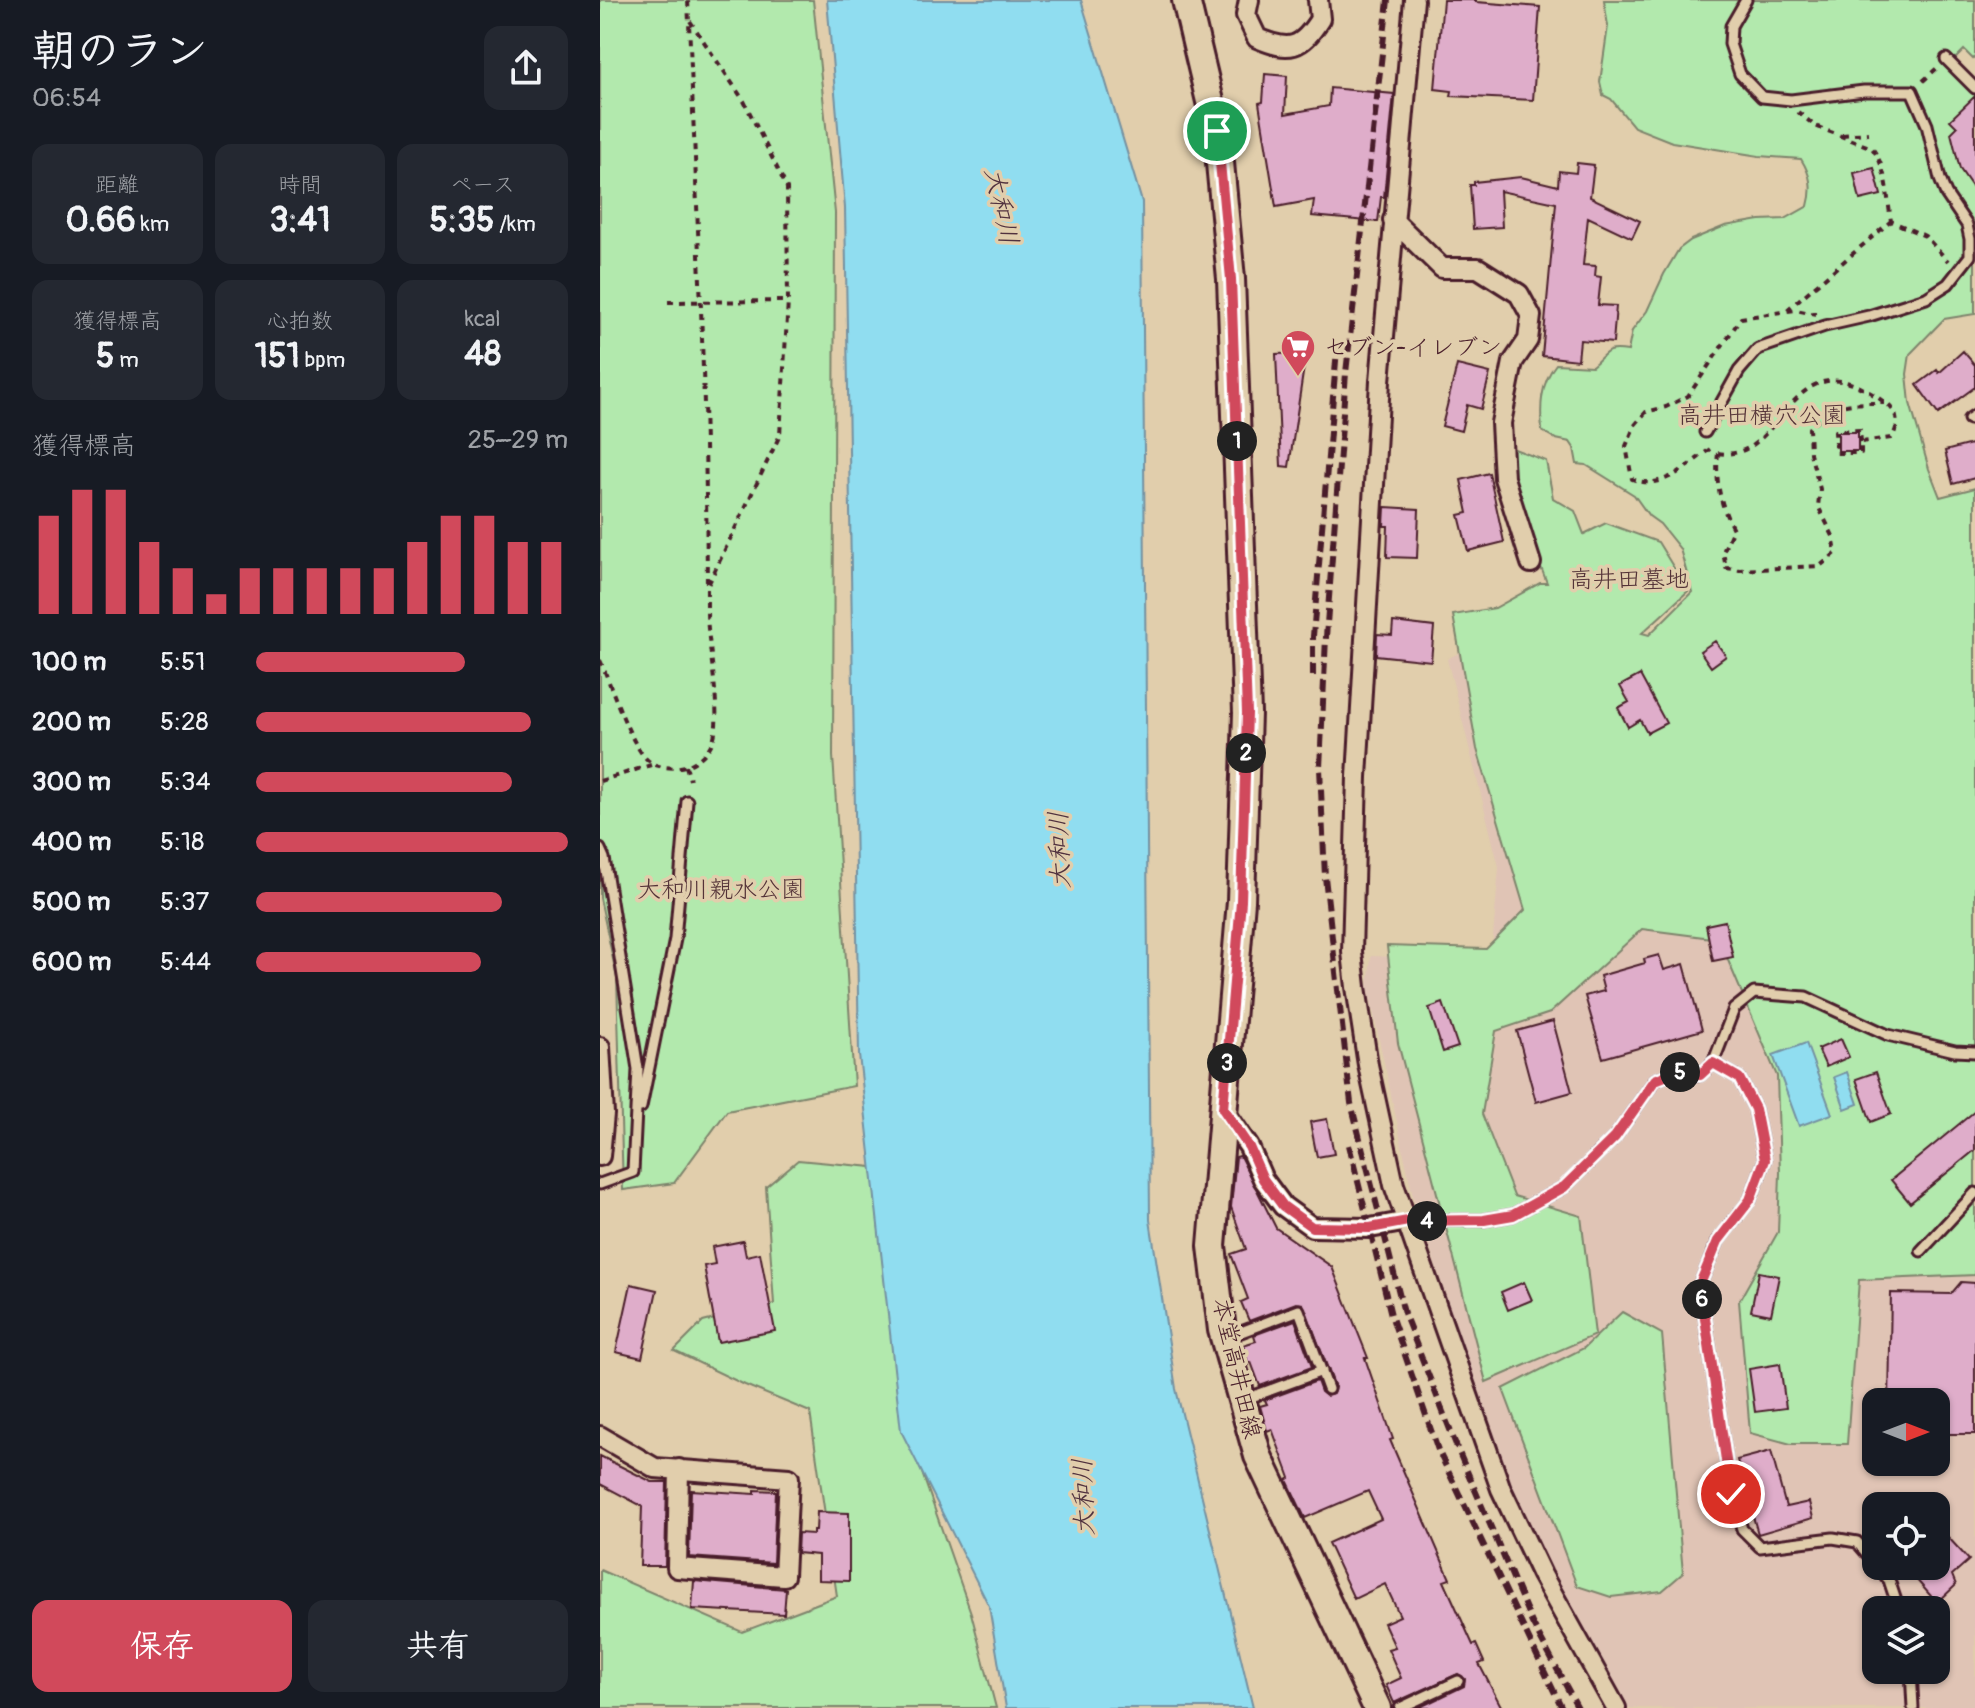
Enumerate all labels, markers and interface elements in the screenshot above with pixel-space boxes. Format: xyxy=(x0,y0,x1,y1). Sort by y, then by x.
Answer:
text: 朝のラン xyxy=(32,24,208,79)
button: share xyxy=(484,26,568,110)
text: 06:54 xyxy=(32,82,101,114)
pin xyxy=(1183,97,1251,165)
icon: arrive xyxy=(1195,109,1239,153)
water label: 大和川 xyxy=(977,165,1025,248)
text: 距離 xyxy=(95,171,139,199)
text: 時間 xyxy=(278,171,322,199)
text: ペース xyxy=(450,171,515,199)
text: 0.66 xyxy=(65,199,136,242)
text: 3:41 xyxy=(269,199,331,242)
text: 5:35 xyxy=(430,199,494,242)
text: km xyxy=(136,210,169,238)
text: /km xyxy=(494,210,536,238)
text: kcal xyxy=(465,305,501,333)
text: 獲得標高 xyxy=(73,307,161,335)
text: 心拍数 xyxy=(267,307,333,335)
supermarket icon: セブン-イレブン xyxy=(1279,328,1317,378)
text: 48 xyxy=(464,333,501,376)
place label: セブン-イレブン xyxy=(1324,333,1502,362)
text: 5 xyxy=(96,335,114,378)
text: 151 xyxy=(255,335,300,378)
text: m xyxy=(114,346,139,374)
text: bpm xyxy=(300,346,345,374)
park label: 高井田横穴公園 xyxy=(1678,401,1846,430)
pin: 1 xyxy=(1217,421,1257,461)
text: 25–29 m xyxy=(467,424,568,456)
text: 1 xyxy=(1233,427,1241,455)
text: 獲得標高 xyxy=(32,430,136,462)
park label: 高井田墓地 xyxy=(1569,565,1689,594)
text: 100 m xyxy=(32,646,106,678)
text: 5:51 xyxy=(160,646,205,678)
text: 200 m xyxy=(32,706,111,738)
text: 5:28 xyxy=(160,706,209,738)
pin: 2 xyxy=(1226,733,1266,773)
text: 2 xyxy=(1240,739,1252,767)
text: 300 m xyxy=(32,766,111,798)
text: 5:34 xyxy=(160,766,211,798)
water label: 大和川 xyxy=(1043,810,1077,890)
text: 400 m xyxy=(32,826,111,858)
text: 5:18 xyxy=(160,826,204,858)
park label: 大和川親水公園 xyxy=(637,875,805,904)
text: 500 m xyxy=(32,886,110,918)
text: 5:37 xyxy=(160,886,209,918)
text: 600 m xyxy=(32,946,111,978)
text: 5:44 xyxy=(160,946,211,978)
pin: 3 xyxy=(1207,1043,1247,1083)
text: 3 xyxy=(1221,1049,1233,1077)
pin: 5 xyxy=(1660,1052,1700,1092)
text: 5 xyxy=(1674,1058,1686,1086)
pin: 4 xyxy=(1407,1201,1447,1241)
text: 4 xyxy=(1421,1207,1433,1235)
pin: 6 xyxy=(1682,1279,1722,1319)
text: 6 xyxy=(1696,1285,1708,1313)
street label: 本堂高井田線 xyxy=(1206,1295,1267,1442)
north arrow xyxy=(1862,1388,1950,1476)
map controls xyxy=(1862,1388,1950,1684)
water label: 大和川 xyxy=(1067,1457,1101,1537)
pin xyxy=(1697,1460,1765,1528)
icon: check xyxy=(1709,1472,1753,1516)
button: locate xyxy=(1862,1492,1950,1580)
button: layers xyxy=(1862,1596,1950,1684)
button: 保存 xyxy=(32,1600,292,1692)
button: 共有 xyxy=(308,1600,568,1692)

